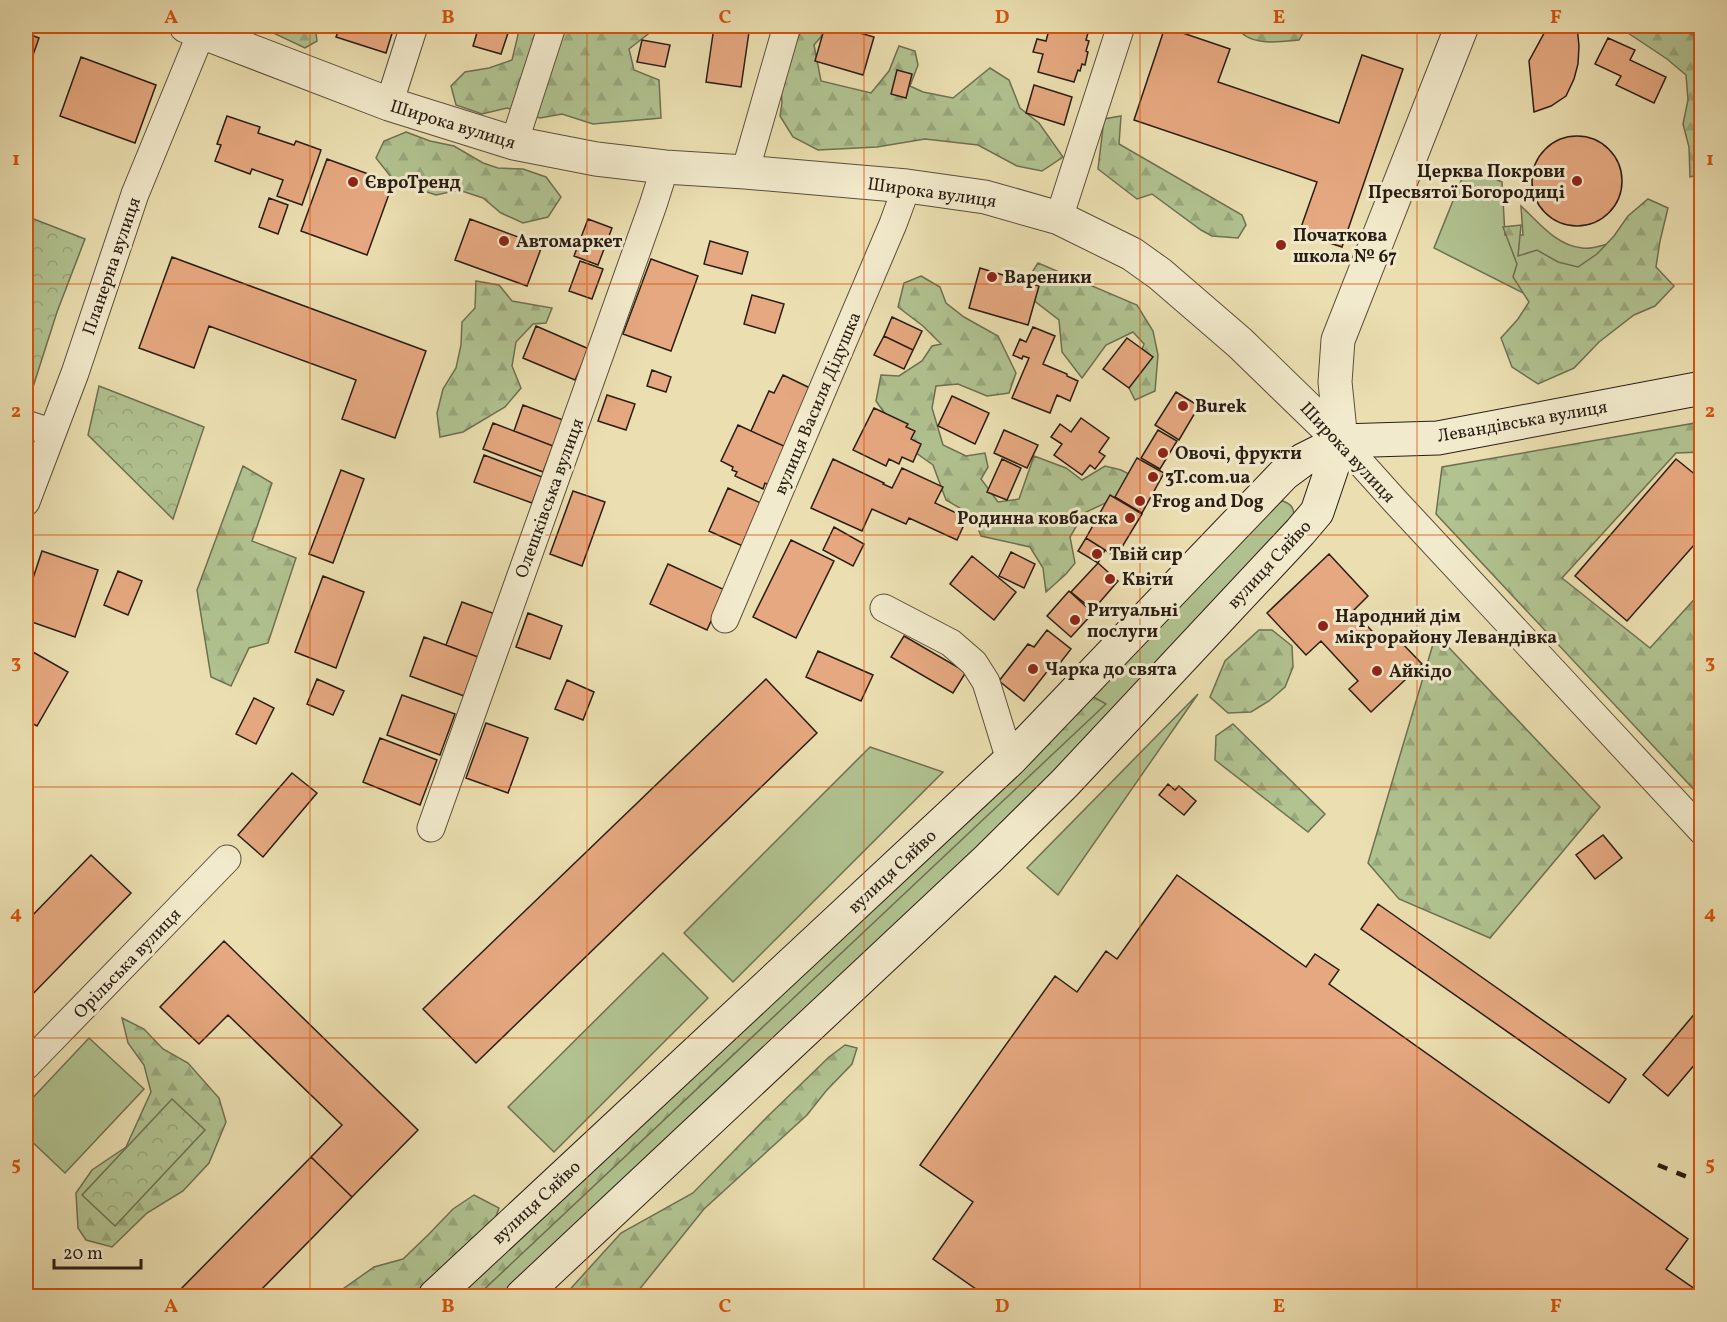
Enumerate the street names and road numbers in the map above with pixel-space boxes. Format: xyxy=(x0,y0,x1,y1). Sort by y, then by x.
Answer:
street label: Широка вулиця xyxy=(387,94,518,156)
street label: Широка вулиця xyxy=(866,172,998,215)
street label: Планерна вулиця xyxy=(77,194,148,339)
street label: вулиця Василя Дідушка xyxy=(769,308,868,499)
street label: Левандівська вулиця xyxy=(1435,395,1609,450)
street label: Широка вулиця xyxy=(1293,397,1400,509)
street label: Олешківська вулиця xyxy=(510,415,591,582)
street label: вулиця Сяйво xyxy=(1222,515,1318,615)
street label: вулиця Сяйво xyxy=(843,824,943,920)
street label: Орільська вулиця xyxy=(69,903,188,1025)
street label: вулиця Сяйво xyxy=(487,1155,587,1251)

